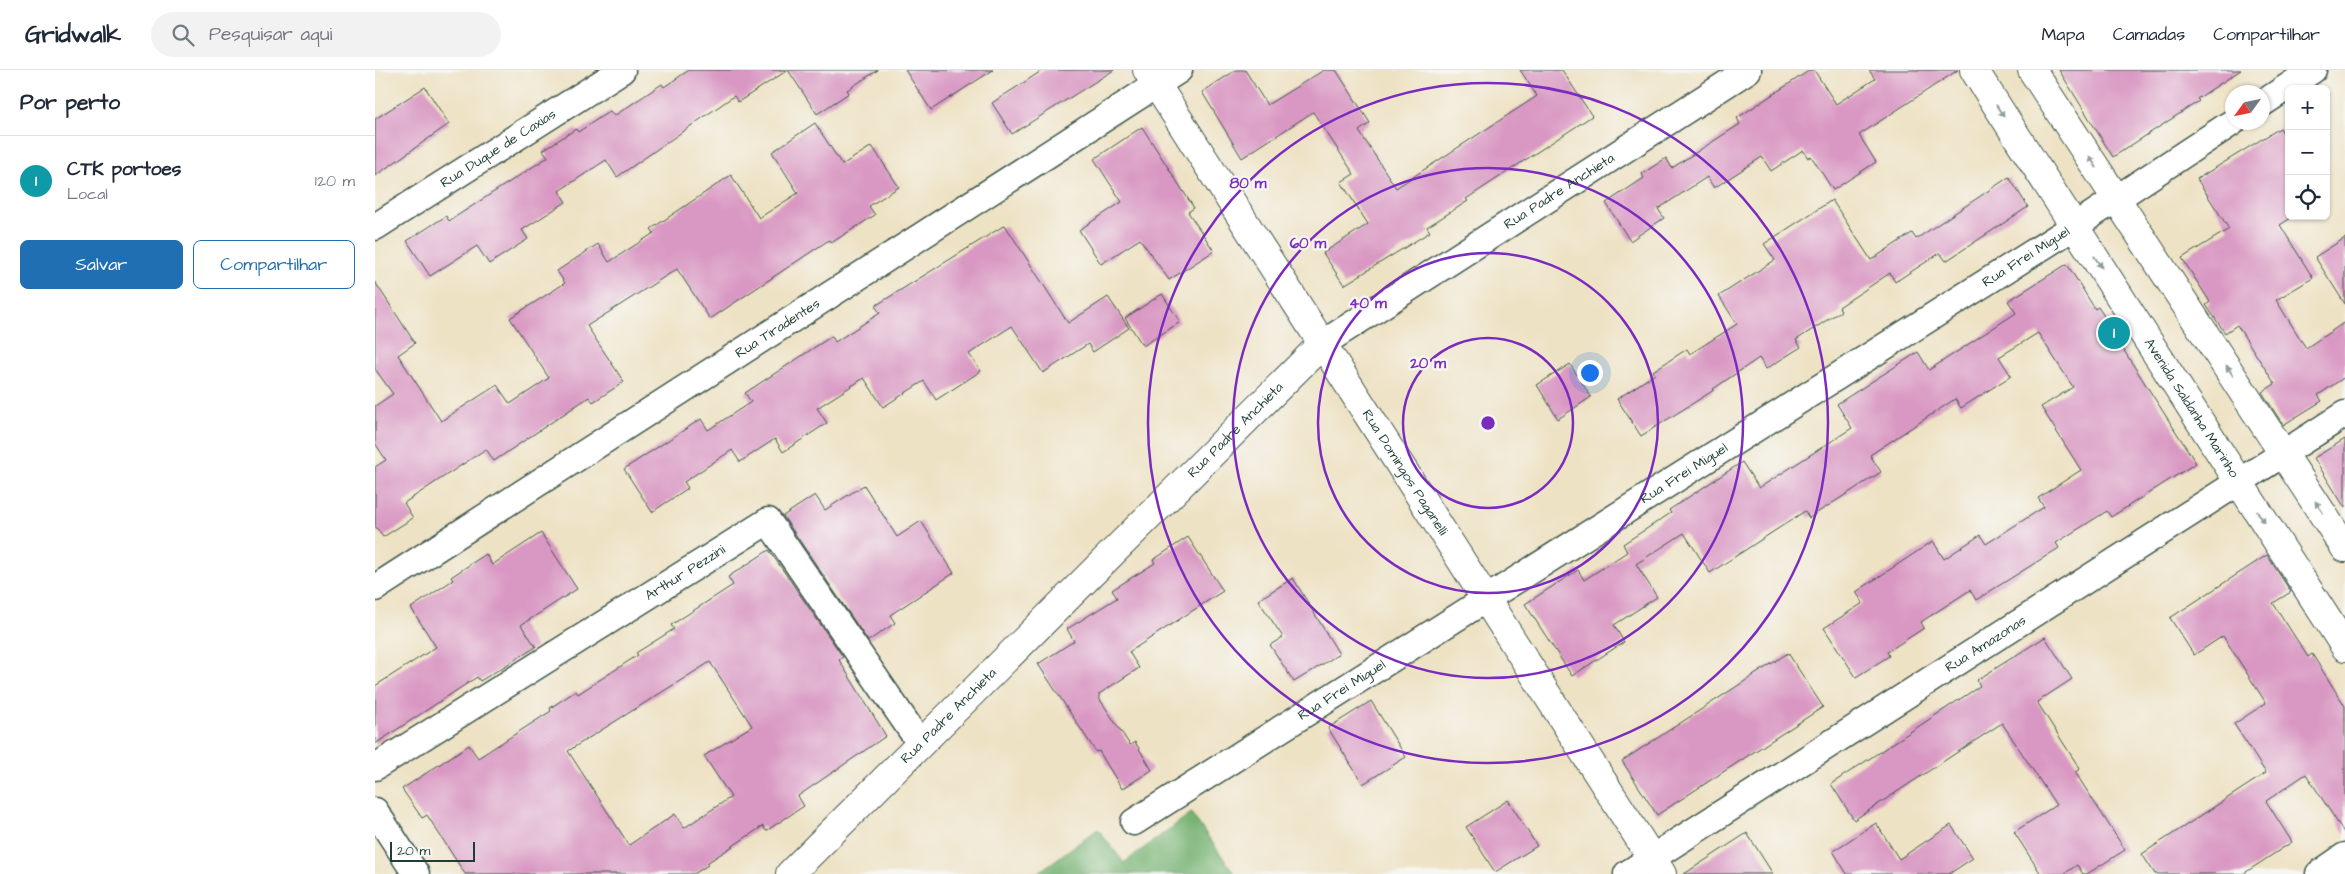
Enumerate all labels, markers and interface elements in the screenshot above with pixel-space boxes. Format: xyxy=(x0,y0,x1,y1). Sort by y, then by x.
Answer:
search box xyxy=(151,12,501,57)
text: Gridwalk xyxy=(25,18,121,52)
icon: search xyxy=(169,21,197,49)
text: Pesquisar aqui xyxy=(209,21,332,48)
text: Mapa xyxy=(2041,22,2085,47)
text: Camadas xyxy=(2113,22,2185,47)
text: Compartilhar xyxy=(2213,22,2320,47)
north arrow xyxy=(2225,85,2270,130)
map controls xyxy=(2285,85,2330,220)
button: + xyxy=(2285,85,2330,130)
text: Por perto xyxy=(20,88,120,117)
street label: Rua Duque de Caxias xyxy=(436,104,560,193)
one-way arrow xyxy=(1996,104,2005,118)
button: − xyxy=(2285,130,2330,175)
street label: Rua Padre Anchieta xyxy=(1500,148,1619,235)
one-way arrow xyxy=(2088,155,2098,169)
text: CTK portoes xyxy=(67,156,181,183)
text: 1 xyxy=(35,170,37,192)
text: 120 m xyxy=(315,170,355,192)
text: 80 m xyxy=(1230,173,1267,194)
button: locate xyxy=(2285,175,2330,220)
text: Local xyxy=(67,183,108,205)
street label: Rua Frei Miguel xyxy=(1978,222,2074,292)
text: 60 m xyxy=(1290,233,1327,254)
button: Salvar xyxy=(20,240,183,289)
button: Compartilhar xyxy=(193,240,355,289)
one-way arrow xyxy=(2093,256,2103,269)
text: 40 m xyxy=(1349,293,1387,314)
street label: Rua Tiradentes xyxy=(731,294,824,363)
pin: 1 xyxy=(2098,314,2130,352)
street label: Avenida Saldanha Marinho xyxy=(2139,334,2244,482)
text: 20 m xyxy=(1409,353,1446,374)
your location xyxy=(1577,360,1603,386)
one-way arrow xyxy=(2225,364,2235,378)
street label: Rua Padre Anchieta xyxy=(1183,378,1288,482)
street label: Rua Domingos Paganelli xyxy=(1357,406,1453,539)
centre of rings xyxy=(1479,414,1497,432)
street label: Rua Frei Miguel xyxy=(1636,438,1732,509)
one-way arrow xyxy=(2314,500,2323,514)
one-way arrow xyxy=(2257,510,2266,523)
street label: Arthur Pezzini xyxy=(641,540,729,606)
street label: Rua Amazonas xyxy=(1941,611,2030,678)
street label: Rua Frei Miguel xyxy=(1294,655,1390,726)
street label: Rua Padre Anchieta xyxy=(896,664,1001,768)
scale bar xyxy=(390,839,475,862)
text: 20 m xyxy=(397,841,430,861)

